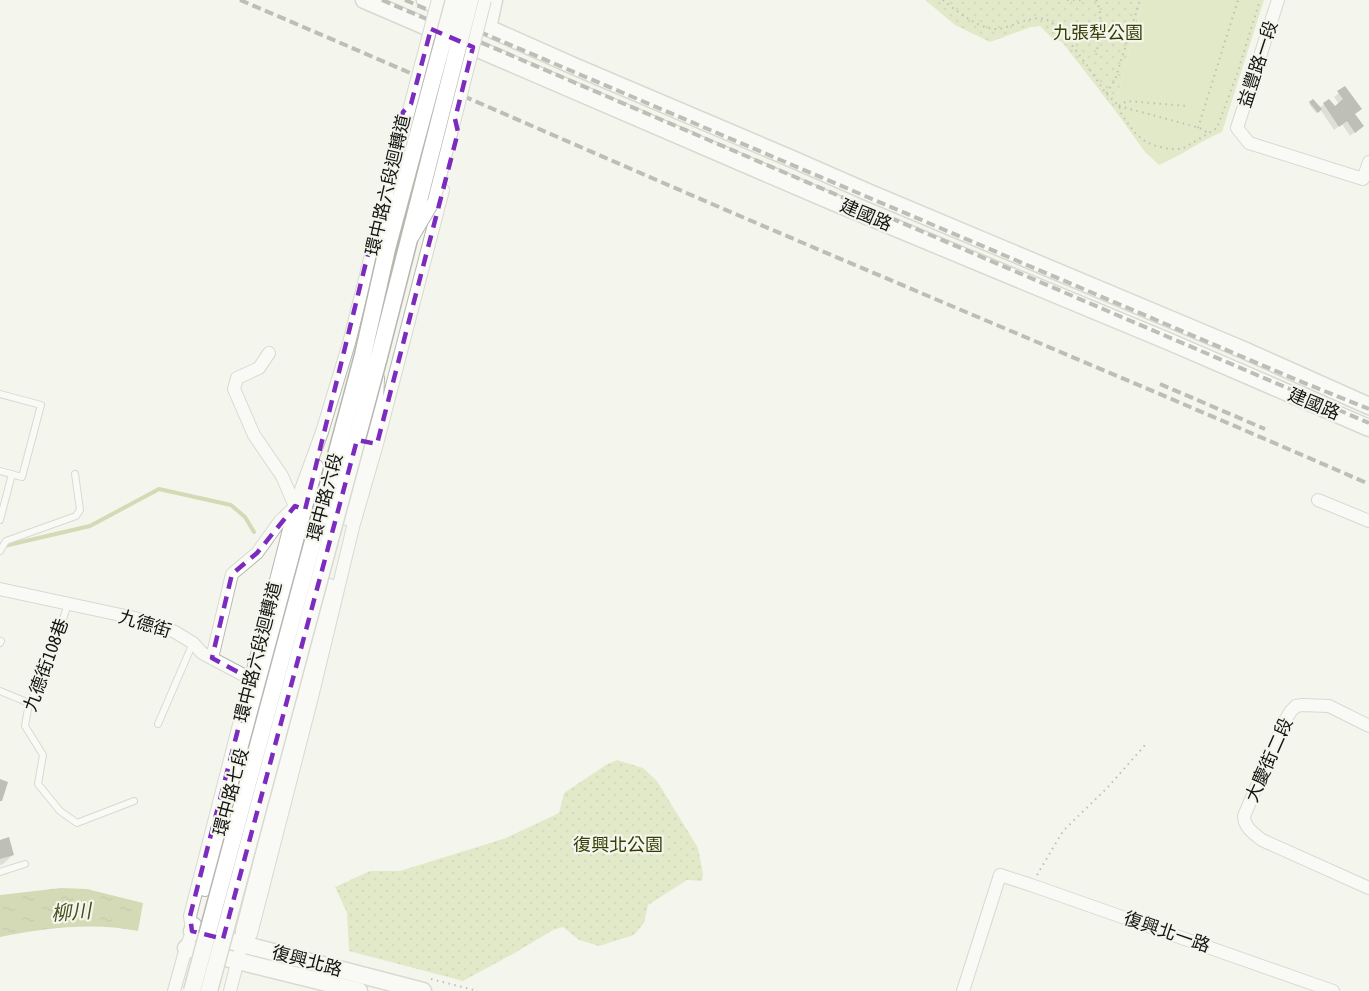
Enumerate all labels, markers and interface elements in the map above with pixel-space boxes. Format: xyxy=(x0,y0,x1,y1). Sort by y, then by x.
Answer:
street label: 益豐路一段 xyxy=(1234,18,1281,110)
park label: 九張犁公園 xyxy=(1053,22,1143,43)
street label: 環中路六段迴轉道 xyxy=(361,112,414,257)
street label: 建國路 xyxy=(837,194,895,235)
street label: 建國路 xyxy=(1285,383,1343,424)
street label: 環中路六段 xyxy=(303,451,346,543)
street label: 環中路六段迴轉道 xyxy=(230,579,285,724)
street label: 九德街 xyxy=(116,606,174,641)
street label: 九德街108巷 xyxy=(19,615,72,714)
street label: 大慶街二段 xyxy=(1241,714,1296,805)
street label: 環中路七段 xyxy=(209,746,252,838)
park label: 復興北公園 xyxy=(573,834,663,855)
water label: 柳川 xyxy=(50,898,94,924)
street label: 復興北一路 xyxy=(1121,907,1213,956)
street label: 復興北路 xyxy=(270,941,345,980)

